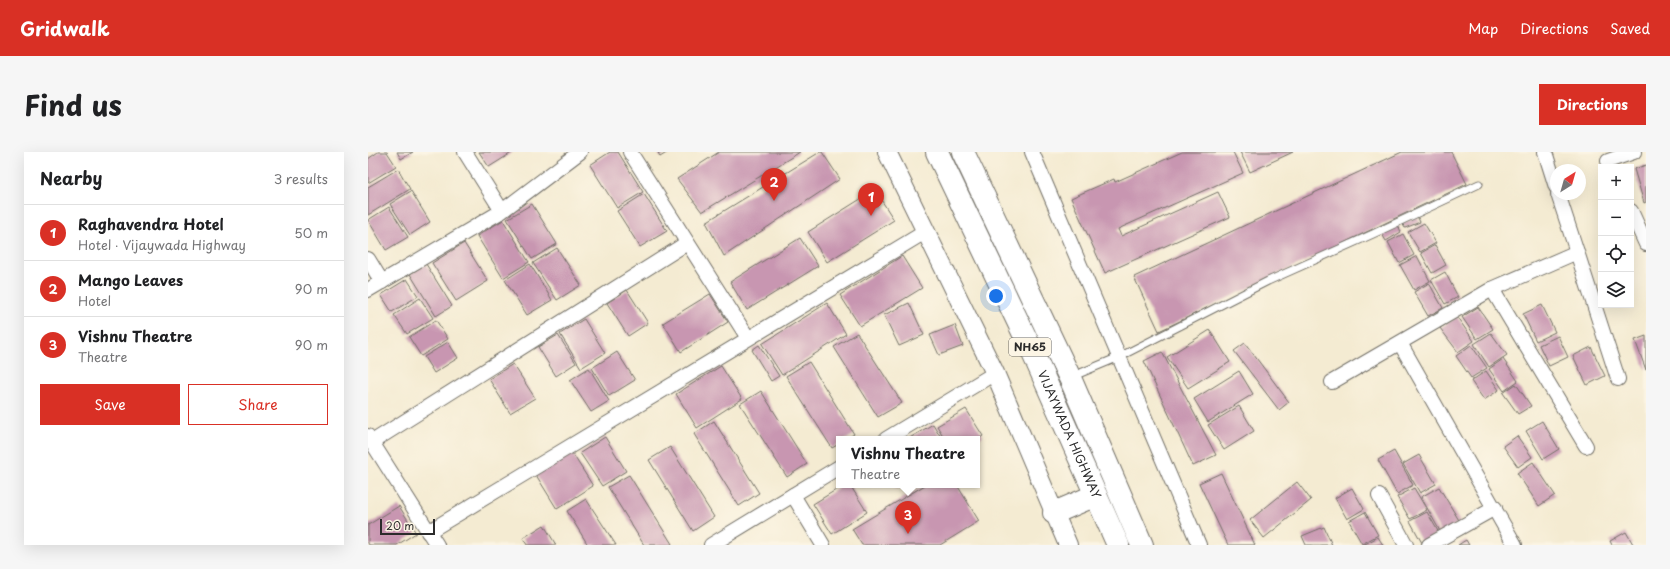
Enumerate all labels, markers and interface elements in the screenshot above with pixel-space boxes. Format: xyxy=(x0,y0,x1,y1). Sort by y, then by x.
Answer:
text: Gridwalk xyxy=(20,14,110,42)
text: Map xyxy=(1468,18,1498,39)
text: Directions xyxy=(1520,18,1588,39)
text: Saved xyxy=(1610,18,1650,39)
text: Find us xyxy=(24,83,122,126)
button: Directions xyxy=(1539,84,1646,125)
north arrow xyxy=(1550,164,1586,200)
map controls xyxy=(1598,164,1634,308)
button: + xyxy=(1598,164,1634,200)
text: Nearby xyxy=(40,165,102,191)
pin: 2 xyxy=(761,168,787,201)
text: 3 results xyxy=(274,169,328,188)
pin: 1 xyxy=(858,183,884,216)
button: − xyxy=(1598,200,1634,236)
text: Raghavendra Hotel xyxy=(78,212,224,235)
text: 1 xyxy=(50,223,56,242)
text: 50 m xyxy=(294,223,328,242)
text: Hotel · Vijaywada Highway xyxy=(78,235,246,254)
button: locate xyxy=(1598,236,1634,272)
text: Mango Leaves xyxy=(78,268,183,291)
button: layers xyxy=(1598,272,1634,308)
text: 2 xyxy=(48,279,58,298)
text: 90 m xyxy=(295,279,328,298)
your location xyxy=(986,286,1006,306)
text: Hotel xyxy=(78,291,111,310)
text: Vishnu Theatre xyxy=(78,324,193,347)
text: 3 xyxy=(49,335,57,354)
text: 90 m xyxy=(295,335,328,354)
road number: NH65 xyxy=(1009,338,1051,356)
text: Theatre xyxy=(78,347,127,366)
street label: VIJAYWADA HIGHWAY xyxy=(1034,367,1106,501)
button: Save xyxy=(40,384,180,425)
button: Share xyxy=(188,384,328,425)
popup xyxy=(836,436,980,488)
text: Vishnu Theatre xyxy=(851,441,965,464)
text: Theatre xyxy=(851,464,900,483)
pin: 3 xyxy=(895,501,921,534)
scale bar xyxy=(380,517,435,536)
text: 20 m xyxy=(386,517,414,534)

